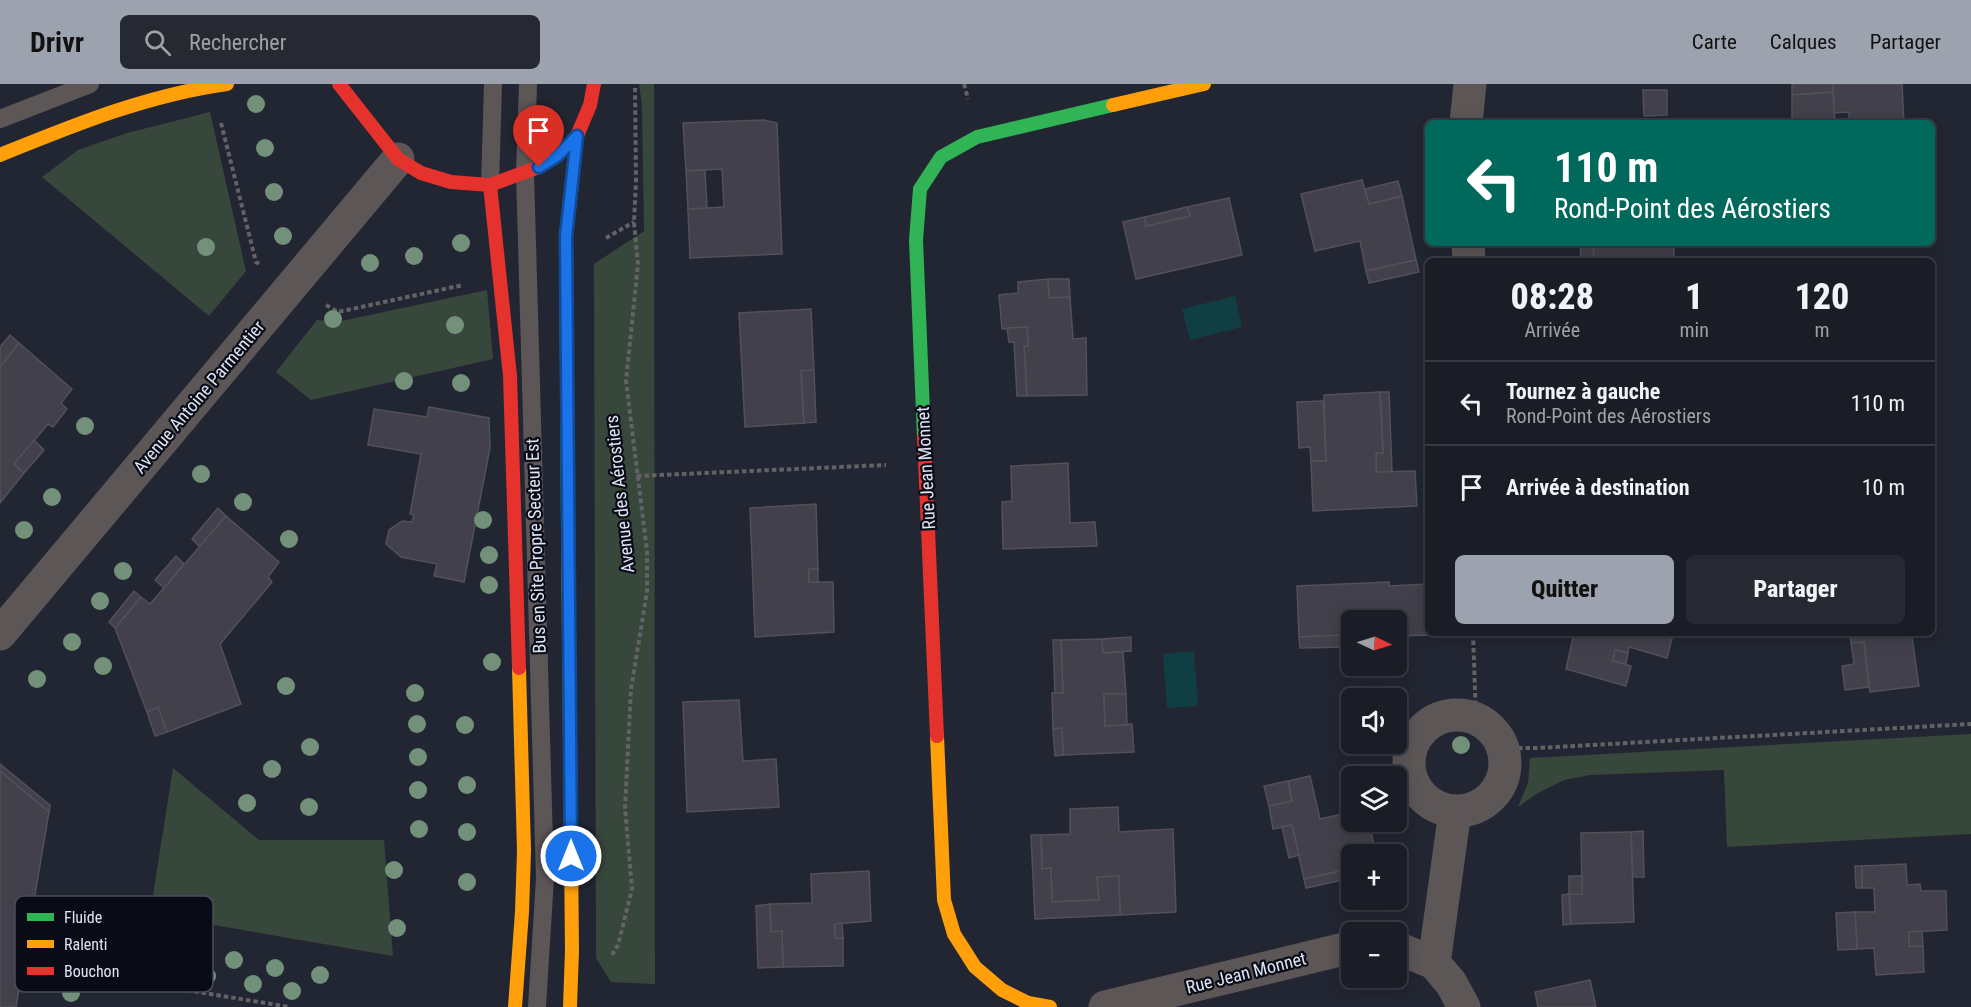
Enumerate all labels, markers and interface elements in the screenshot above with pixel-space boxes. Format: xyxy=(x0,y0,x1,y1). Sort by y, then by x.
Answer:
search box xyxy=(120,15,540,69)
text: Drivr xyxy=(30,26,84,59)
icon: search xyxy=(141,26,174,59)
text: Rechercher xyxy=(189,30,286,55)
text: Carte xyxy=(1692,30,1737,54)
text: Calques xyxy=(1770,30,1837,54)
text: Partager xyxy=(1870,30,1941,54)
pin xyxy=(513,105,564,167)
icon: arrive xyxy=(522,114,555,147)
text: 110 m xyxy=(1554,143,1659,192)
icon: left xyxy=(1455,144,1533,222)
text: Rond-Point des Aérostiers xyxy=(1554,193,1831,225)
text: 08:28 xyxy=(1511,276,1594,318)
text: 1 xyxy=(1685,276,1703,318)
text: 120 xyxy=(1794,276,1849,318)
street label: Avenue Antoine Parmentier xyxy=(129,316,269,477)
text: Arrivée xyxy=(1525,318,1580,342)
text: min xyxy=(1680,318,1709,342)
text: m xyxy=(1814,318,1829,342)
text: Tournez à gauche xyxy=(1506,379,1660,404)
icon: left xyxy=(1455,387,1488,420)
text: 110 m xyxy=(1851,391,1905,416)
text: Rond-Point des Aérostiers xyxy=(1506,404,1711,428)
street label: Rue Jean Monnet xyxy=(912,406,939,530)
street label: Avenue des Aérostiers xyxy=(601,414,638,574)
street label: Bus en Site Propre Secteur Est xyxy=(521,438,550,654)
icon: arrive xyxy=(1455,471,1488,504)
text: Arrivée à destination xyxy=(1506,475,1690,500)
text: 10 m xyxy=(1862,475,1905,500)
button: Quitter xyxy=(1455,555,1674,624)
button: Partager xyxy=(1686,555,1905,624)
north arrow xyxy=(1341,610,1407,676)
map controls xyxy=(1341,610,1407,988)
button: sound xyxy=(1341,688,1407,754)
button: layers xyxy=(1341,766,1407,832)
position arrow xyxy=(539,824,603,888)
button: + xyxy=(1341,844,1407,910)
legend xyxy=(15,896,213,992)
text: Fluide xyxy=(64,908,102,927)
button: − xyxy=(1341,922,1407,988)
text: Ralenti xyxy=(64,935,107,954)
street label: Rue Jean Monnet xyxy=(1184,947,1308,998)
text: Bouchon xyxy=(64,962,119,981)

